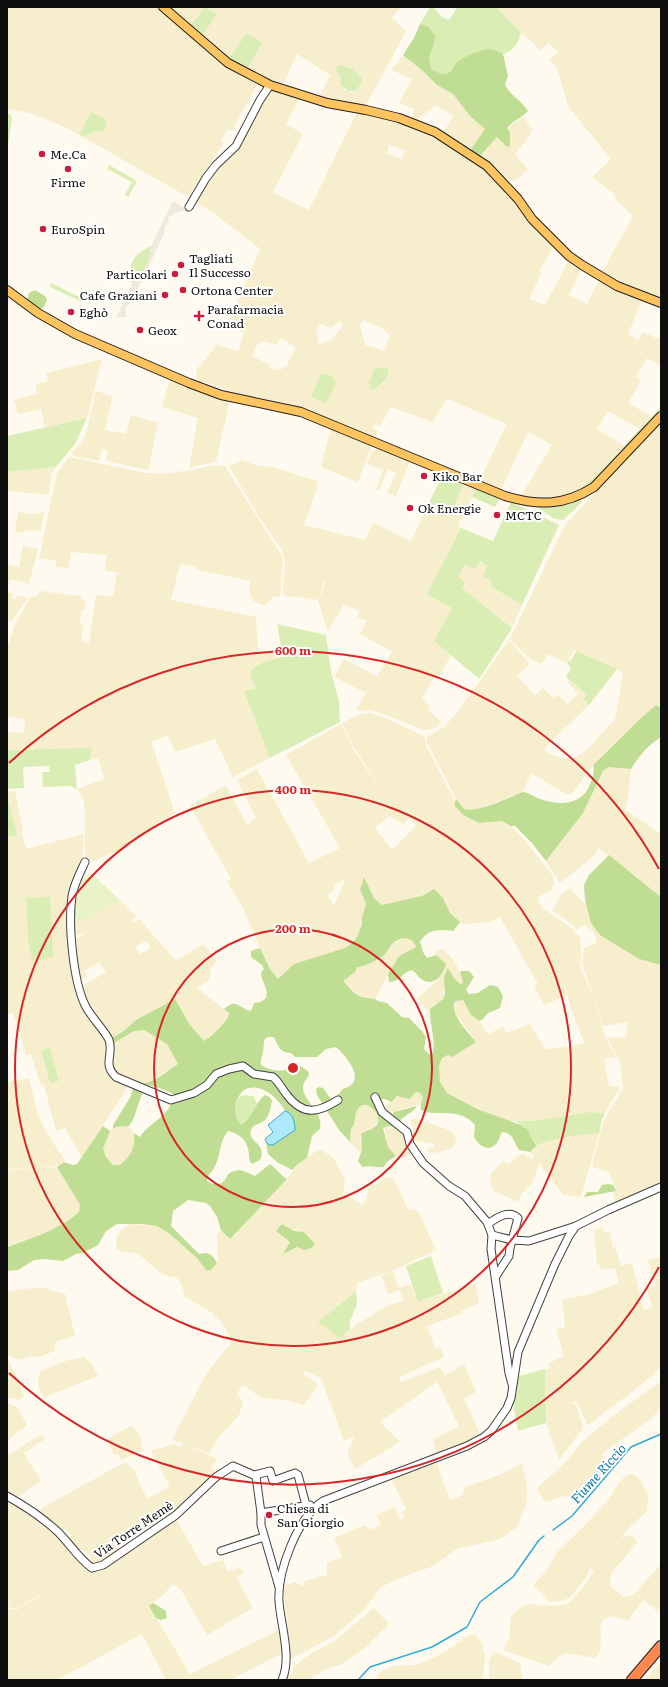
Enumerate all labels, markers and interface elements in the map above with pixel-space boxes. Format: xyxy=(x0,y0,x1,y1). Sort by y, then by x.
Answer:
place label: Me.Ca xyxy=(50,145,87,163)
marker: Me.Ca xyxy=(37,149,47,159)
marker: Firme xyxy=(63,164,73,174)
place label: Firme xyxy=(51,173,85,191)
place label: EuroSpin xyxy=(51,220,105,238)
marker: EuroSpin xyxy=(38,224,48,234)
place label: Tagliati Il Successo xyxy=(189,249,251,281)
marker: Tagliati Il Successo xyxy=(176,260,186,270)
place label: Particolari xyxy=(106,265,167,283)
marker: Particolari xyxy=(170,269,180,279)
place label: Ortona Center xyxy=(191,281,273,299)
marker: Ortona Center xyxy=(178,285,188,295)
place label: Cafe Graziani xyxy=(80,286,157,304)
marker: Cafe Graziani xyxy=(160,290,170,300)
place label: Parafarmacia Conad xyxy=(207,300,284,332)
place label: Eghò xyxy=(79,303,108,321)
marker: Eghò xyxy=(66,307,76,317)
marker: Parafarmacia Conad xyxy=(194,311,204,321)
place label: Geox xyxy=(148,321,177,339)
marker: Geox xyxy=(135,325,145,335)
place label: Kiko Bar xyxy=(432,467,482,485)
marker: Kiko Bar xyxy=(419,471,429,481)
place label: Ok Energie xyxy=(418,499,481,517)
marker: Ok Energie xyxy=(405,503,415,513)
place label: MCTC xyxy=(505,506,542,524)
marker: MCTC xyxy=(492,510,502,520)
text: 600 m xyxy=(275,641,311,659)
text: 400 m xyxy=(275,780,311,798)
text: 200 m xyxy=(275,919,311,937)
centre of rings xyxy=(286,1061,300,1075)
water label: Fiume Riccio xyxy=(566,1439,630,1507)
street label: Via Torre Memè xyxy=(90,1496,176,1562)
place label: Chiesa di San Giorgio xyxy=(277,1499,344,1531)
marker: Chiesa di San Giorgio xyxy=(264,1510,274,1520)

